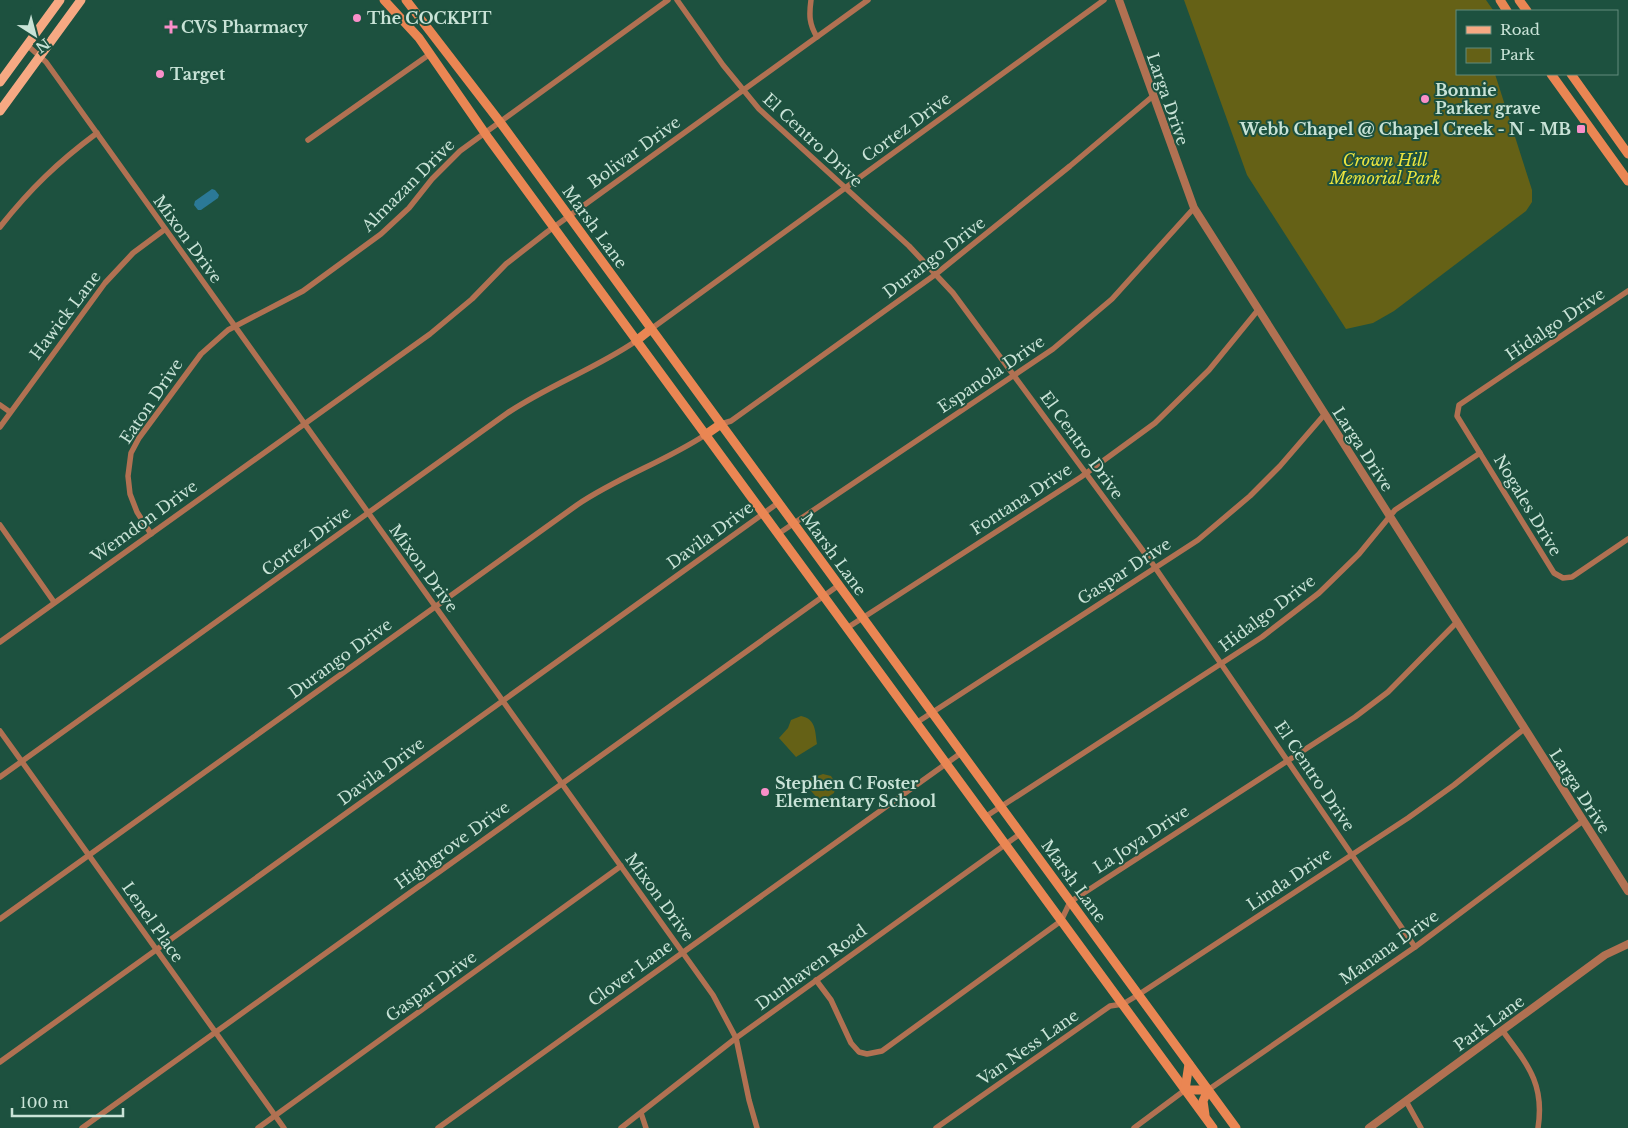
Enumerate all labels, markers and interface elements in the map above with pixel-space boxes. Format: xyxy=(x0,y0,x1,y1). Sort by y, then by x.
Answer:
place label: The COCKPIT xyxy=(367,8,492,28)
north arrow xyxy=(10,10,60,60)
legend xyxy=(1456,10,1618,75)
marker: The COCKPIT xyxy=(351,12,363,24)
place label: CVS Pharmacy xyxy=(181,17,309,37)
text: Road xyxy=(1500,20,1540,39)
marker: CVS Pharmacy xyxy=(165,21,177,33)
text: N xyxy=(32,34,53,57)
text: Park xyxy=(1500,45,1536,64)
street label: Larga Drive xyxy=(1143,50,1193,148)
place label: Target xyxy=(170,64,226,84)
marker: Target xyxy=(154,68,166,80)
place label: Bonnie Parker grave xyxy=(1435,80,1541,118)
street label: Cortez Drive xyxy=(857,88,955,166)
street label: El Centro Drive xyxy=(759,89,867,191)
marker: Bonnie Parker grave xyxy=(1419,93,1431,105)
street label: Bolivar Drive xyxy=(584,112,684,192)
place label: Webb Chapel @ Chapel Creek - N - MB xyxy=(1239,119,1571,139)
marker: Webb Chapel @ Chapel Creek - N - MB xyxy=(1575,123,1587,135)
street label: Almazan Drive xyxy=(357,135,458,236)
park label: Crown Hill Memorial Park xyxy=(1328,150,1441,188)
street label: Marsh Lane xyxy=(558,182,632,272)
street label: Mixon Drive xyxy=(149,191,227,287)
street label: Durango Drive xyxy=(879,212,989,302)
street label: Hawick Lane xyxy=(25,267,105,363)
street label: Hidalgo Drive xyxy=(1502,283,1608,365)
street label: Espanola Drive xyxy=(934,331,1048,417)
street label: Eaton Drive xyxy=(115,355,187,447)
street label: El Centro Drive xyxy=(1036,387,1128,503)
street label: Larga Drive xyxy=(1328,403,1398,495)
street label: Nogales Drive xyxy=(1490,451,1566,559)
street label: Fontana Drive xyxy=(967,459,1075,539)
street label: Wemdon Drive xyxy=(86,476,201,567)
street label: Davila Drive xyxy=(663,497,757,573)
street label: Cortez Drive xyxy=(257,502,355,580)
street label: Marsh Lane xyxy=(797,509,871,599)
street label: Mixon Drive xyxy=(385,520,463,616)
street label: Gaspar Drive xyxy=(1074,533,1174,609)
street label: Hidalgo Drive xyxy=(1215,570,1319,656)
street label: Durango Drive xyxy=(284,614,396,702)
street label: El Centro Drive xyxy=(1271,717,1359,835)
street label: Davila Drive xyxy=(334,733,428,809)
street label: Larga Drive xyxy=(1545,745,1615,837)
place label: Stephen C Foster Elementary School xyxy=(775,773,937,811)
marker: Stephen C Foster Elementary School xyxy=(759,786,771,798)
street label: Highgrove Drive xyxy=(391,797,513,893)
street label: La Joya Drive xyxy=(1089,801,1193,877)
street label: Marsh Lane xyxy=(1037,836,1111,926)
street label: Linda Drive xyxy=(1243,843,1335,915)
street label: Mixon Drive xyxy=(621,849,699,945)
street label: Lenel Place xyxy=(118,878,188,966)
street label: Manana Drive xyxy=(1336,905,1442,989)
street label: Dunhaven Road xyxy=(752,920,871,1014)
street label: Clover Lane xyxy=(584,936,676,1010)
street label: Gaspar Drive xyxy=(382,946,480,1026)
street label: Park Lane xyxy=(1450,991,1528,1055)
street label: Van Ness Lane xyxy=(973,1005,1082,1090)
scale bar xyxy=(12,1086,124,1118)
text: 100 m xyxy=(20,1093,69,1112)

